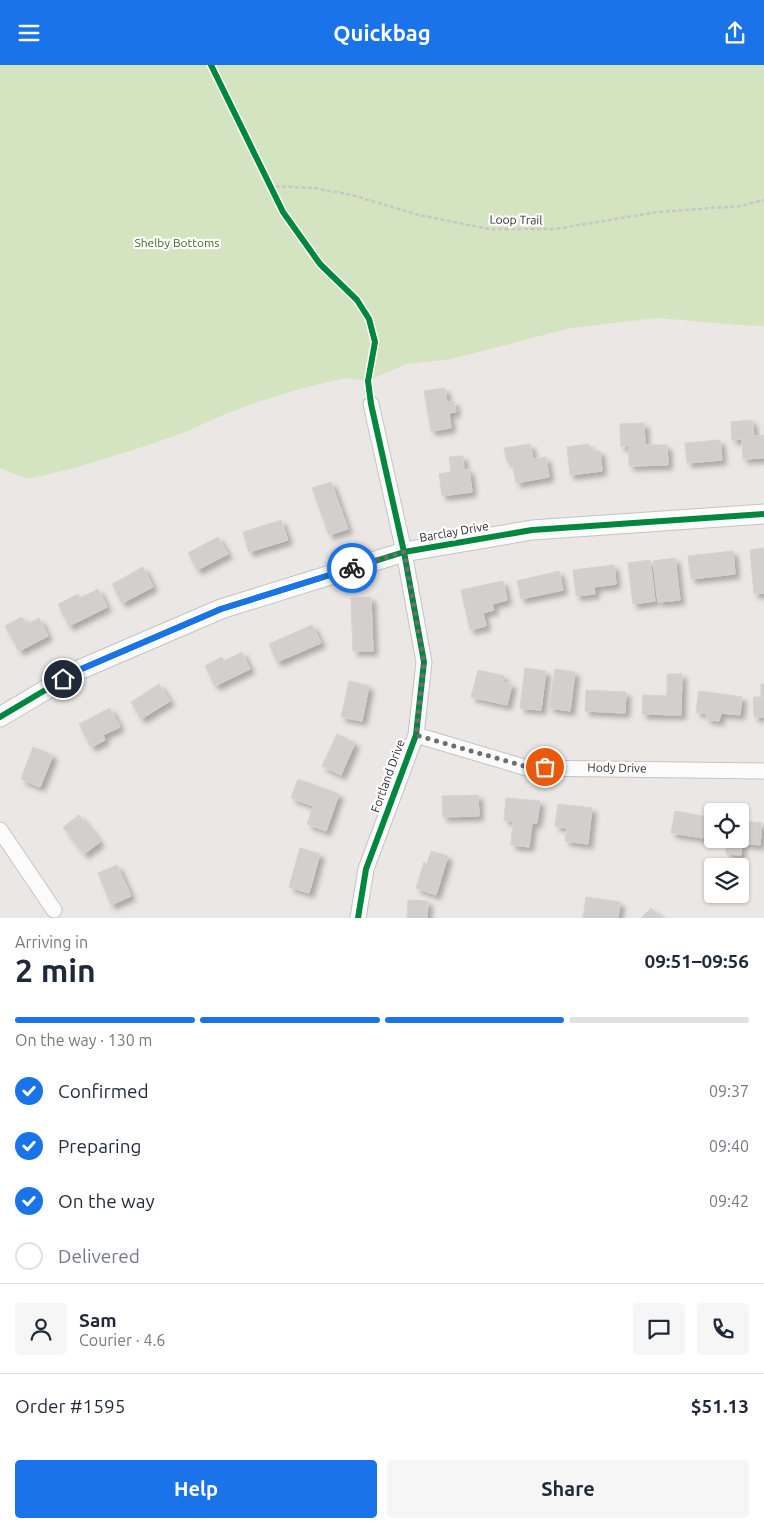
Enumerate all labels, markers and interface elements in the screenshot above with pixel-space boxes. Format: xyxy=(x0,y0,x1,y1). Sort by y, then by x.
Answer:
icon: menu xyxy=(15,19,43,47)
icon: share xyxy=(721,19,749,47)
text: Quickbag xyxy=(333,20,431,45)
street label: Loop Trail xyxy=(489,213,543,226)
park label: Shelby Bottoms xyxy=(134,236,220,249)
street label: Barclay Drive xyxy=(418,519,490,544)
courier xyxy=(327,543,377,593)
icon: bike xyxy=(338,554,366,582)
pin xyxy=(42,658,84,700)
icon: home xyxy=(49,665,77,693)
street label: Fortland Drive xyxy=(368,737,407,814)
pin xyxy=(524,746,566,788)
icon: bag xyxy=(531,753,559,781)
street label: Hody Drive xyxy=(587,760,647,775)
map controls xyxy=(704,803,749,903)
button: locate xyxy=(704,803,749,848)
button: layers xyxy=(704,858,749,903)
text: Arriving in xyxy=(15,933,88,951)
text: 09:51–09:56 xyxy=(644,950,749,972)
text: 2 min xyxy=(15,952,96,988)
text: On the way · 130 m xyxy=(15,1031,152,1049)
icon: check xyxy=(15,1077,43,1105)
text: Confirmed xyxy=(58,1080,149,1102)
text: 09:37 xyxy=(709,1082,749,1100)
icon: check xyxy=(15,1132,43,1160)
text: Preparing xyxy=(58,1135,142,1157)
text: 09:40 xyxy=(709,1137,749,1155)
icon: check xyxy=(15,1187,43,1215)
text: On the way xyxy=(58,1190,155,1212)
text: 09:42 xyxy=(709,1192,749,1210)
text: Delivered xyxy=(58,1245,140,1267)
button: person xyxy=(15,1303,67,1355)
button: chat xyxy=(633,1303,685,1355)
button: phone xyxy=(697,1303,749,1355)
text: Sam xyxy=(79,1309,117,1331)
text: Courier · 4.6 xyxy=(79,1331,165,1349)
text: Order #1595 xyxy=(15,1395,125,1417)
text: $51.13 xyxy=(691,1395,749,1417)
button: Help xyxy=(15,1460,377,1518)
button: Share xyxy=(387,1460,749,1518)

